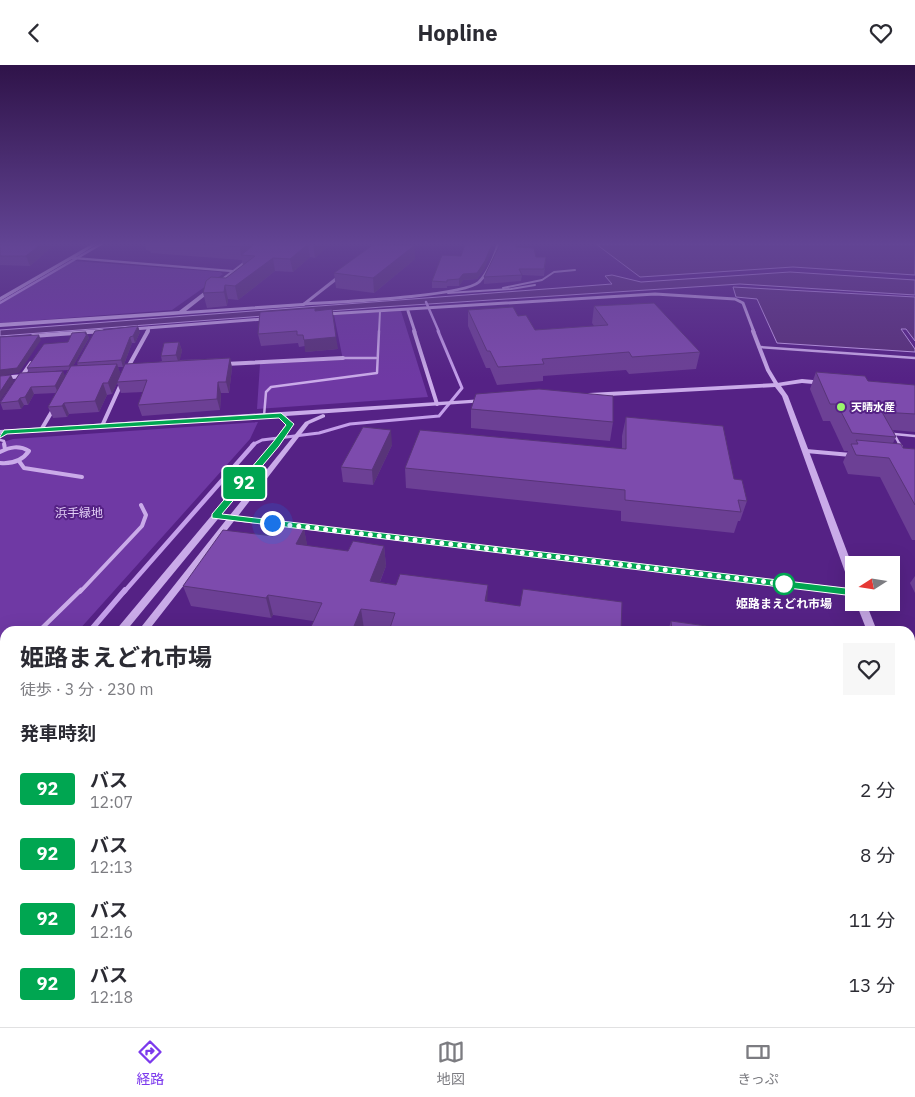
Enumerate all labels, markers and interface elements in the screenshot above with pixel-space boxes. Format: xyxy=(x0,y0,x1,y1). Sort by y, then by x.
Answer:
text: Hopline xyxy=(417,18,498,47)
icon: back xyxy=(20,19,48,47)
icon: heart xyxy=(867,19,895,47)
place label: 天晴水産 xyxy=(851,400,895,414)
marker: 天晴水産 xyxy=(835,401,847,413)
line badge: 92 xyxy=(222,467,266,499)
text: 92 xyxy=(233,471,255,494)
park label: 浜手緑地 xyxy=(55,505,103,520)
your location xyxy=(260,511,285,536)
north arrow xyxy=(845,556,900,611)
map controls xyxy=(845,556,900,611)
marker: 姫路まえどれ市場 xyxy=(773,573,795,595)
place label: 姫路まえどれ市場 xyxy=(736,596,832,611)
text: 姫路まえどれ市場 xyxy=(20,641,212,673)
button: heart xyxy=(843,643,895,695)
text: 徒歩 · 3 分 · 230 m xyxy=(20,679,153,699)
text: 発車時刻 xyxy=(20,721,96,745)
text: バス xyxy=(90,768,128,792)
text: 92 xyxy=(37,777,58,800)
text: 2 分 xyxy=(860,778,895,802)
text: 12:07 xyxy=(90,792,133,812)
text: バス xyxy=(90,833,128,857)
text: 92 xyxy=(37,842,58,865)
text: 8 分 xyxy=(860,843,895,867)
text: 12:13 xyxy=(90,857,133,877)
text: バス xyxy=(90,898,128,922)
text: 92 xyxy=(37,907,58,930)
text: 11 分 xyxy=(849,908,895,932)
text: 12:16 xyxy=(90,922,133,942)
text: バス xyxy=(90,963,128,987)
text: 92 xyxy=(37,972,58,995)
text: 13 分 xyxy=(849,973,895,997)
text: 12:18 xyxy=(90,987,133,1007)
tab: 経路 xyxy=(136,1038,164,1088)
tab: 地図 xyxy=(437,1038,465,1088)
tab: きっぷ xyxy=(737,1038,779,1088)

